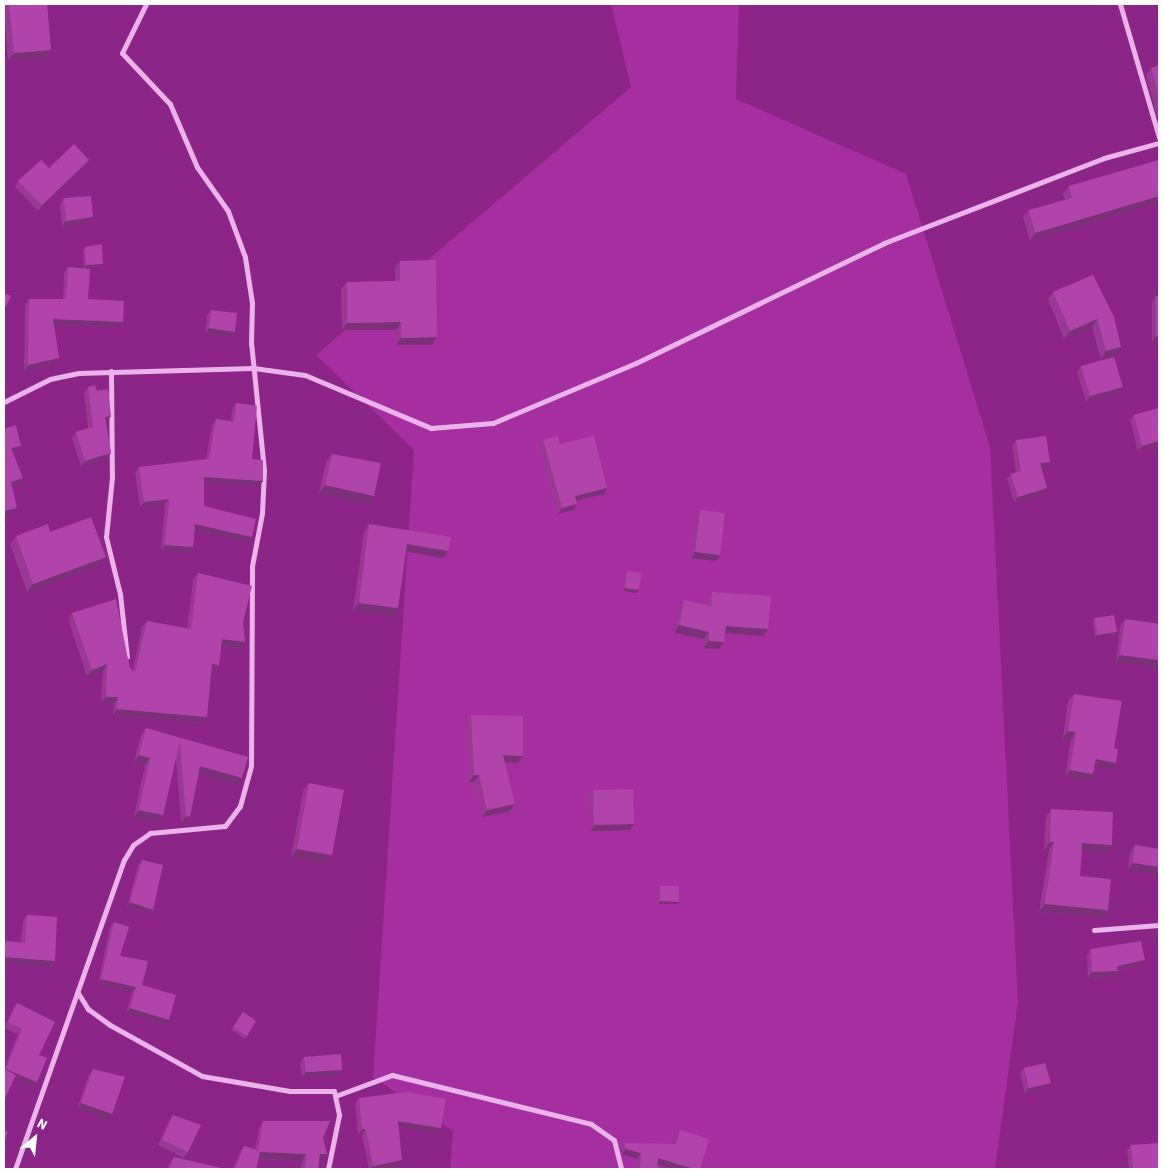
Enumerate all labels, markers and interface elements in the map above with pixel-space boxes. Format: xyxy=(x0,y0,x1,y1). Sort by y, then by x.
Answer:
north arrow xyxy=(10,1113,60,1163)
text: N xyxy=(33,1114,51,1136)

